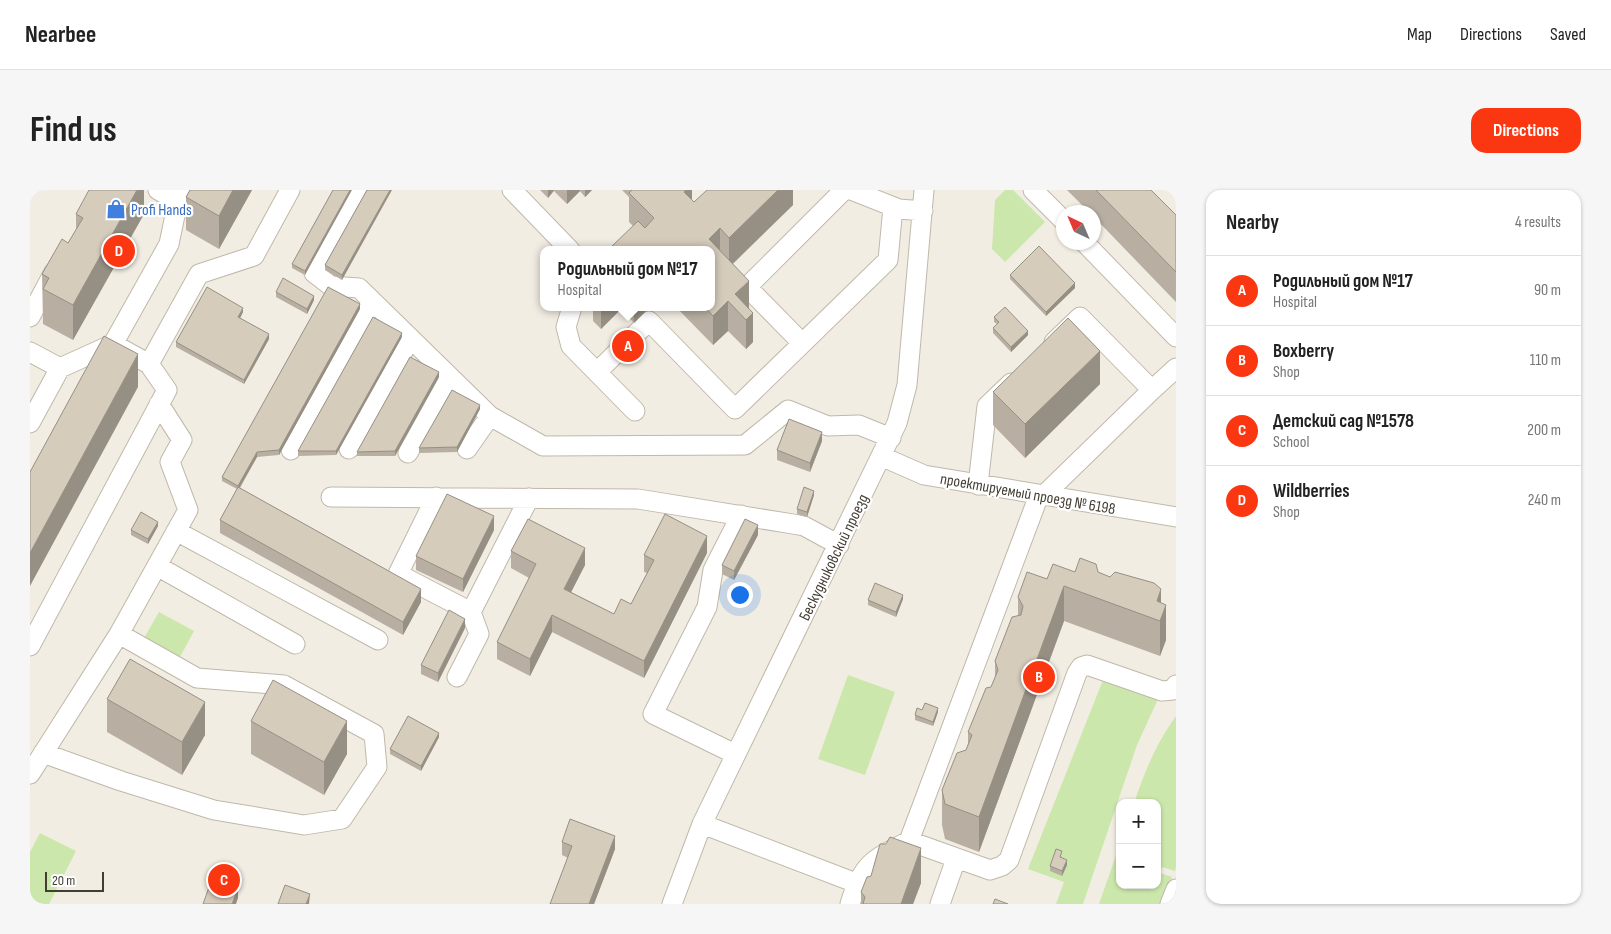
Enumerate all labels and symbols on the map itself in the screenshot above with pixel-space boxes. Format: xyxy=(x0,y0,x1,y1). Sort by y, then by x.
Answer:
shop icon: Profi Hands xyxy=(105,198,127,220)
place label: Profi Hands xyxy=(131,201,192,220)
north arrow xyxy=(1056,205,1101,250)
pin: D xyxy=(103,232,135,270)
pin: A xyxy=(612,327,644,365)
street label: проектируемый проезд № 6198 xyxy=(939,470,1117,519)
street label: Бескудниковский проезд xyxy=(795,491,873,624)
your location xyxy=(727,582,753,608)
pin: B xyxy=(1023,658,1055,696)
pin: C xyxy=(208,861,240,899)
scale bar xyxy=(45,869,104,892)

